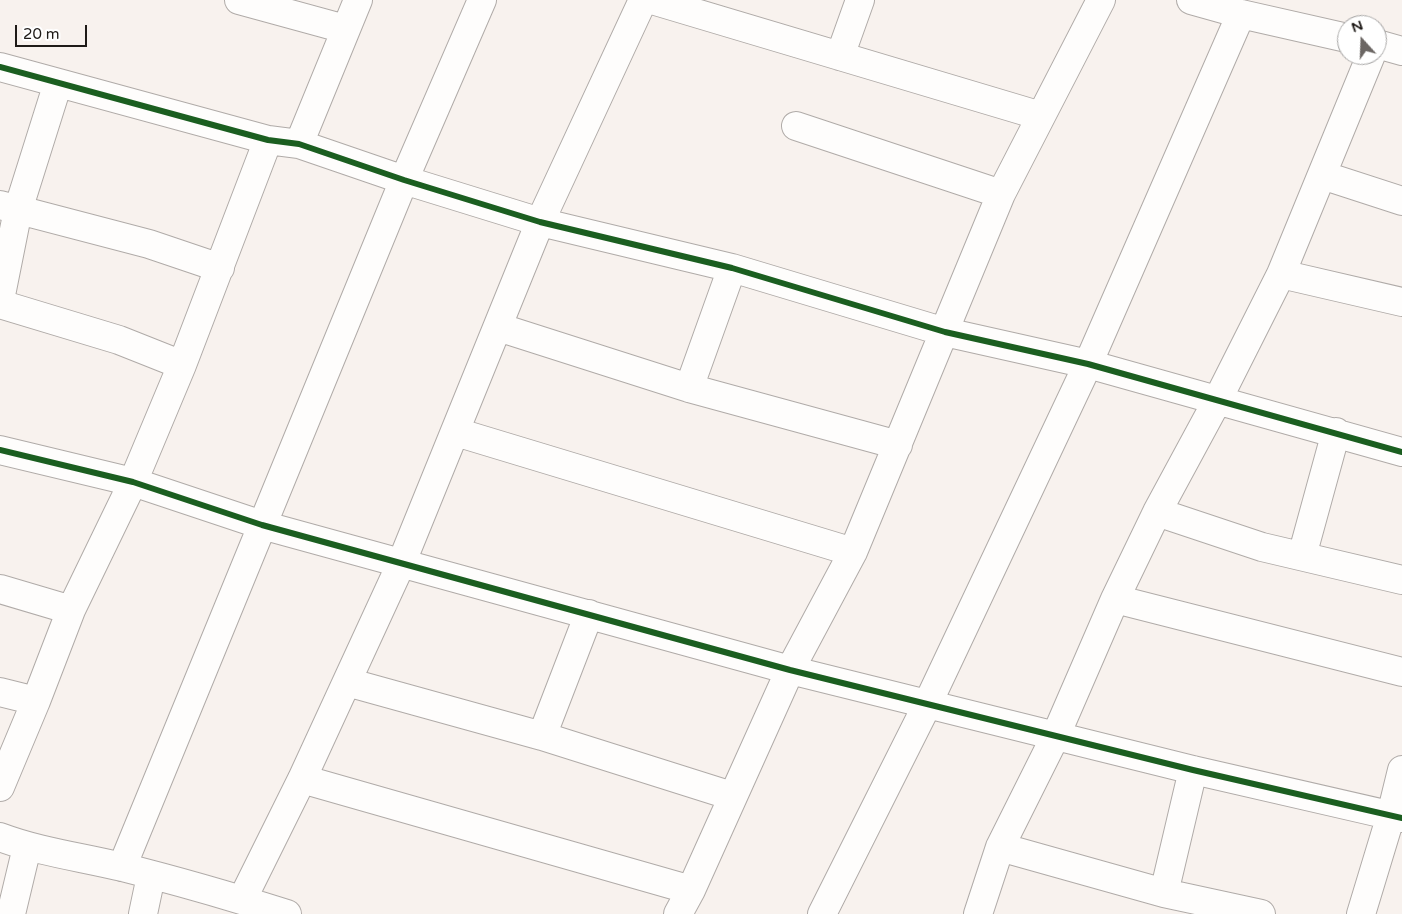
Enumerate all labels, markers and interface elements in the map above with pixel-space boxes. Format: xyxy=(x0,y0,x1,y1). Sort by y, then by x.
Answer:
scale bar xyxy=(18,15,90,47)
north arrow xyxy=(1337,15,1387,65)
text: N xyxy=(1349,16,1365,36)
text: 20 m xyxy=(23,25,60,43)

